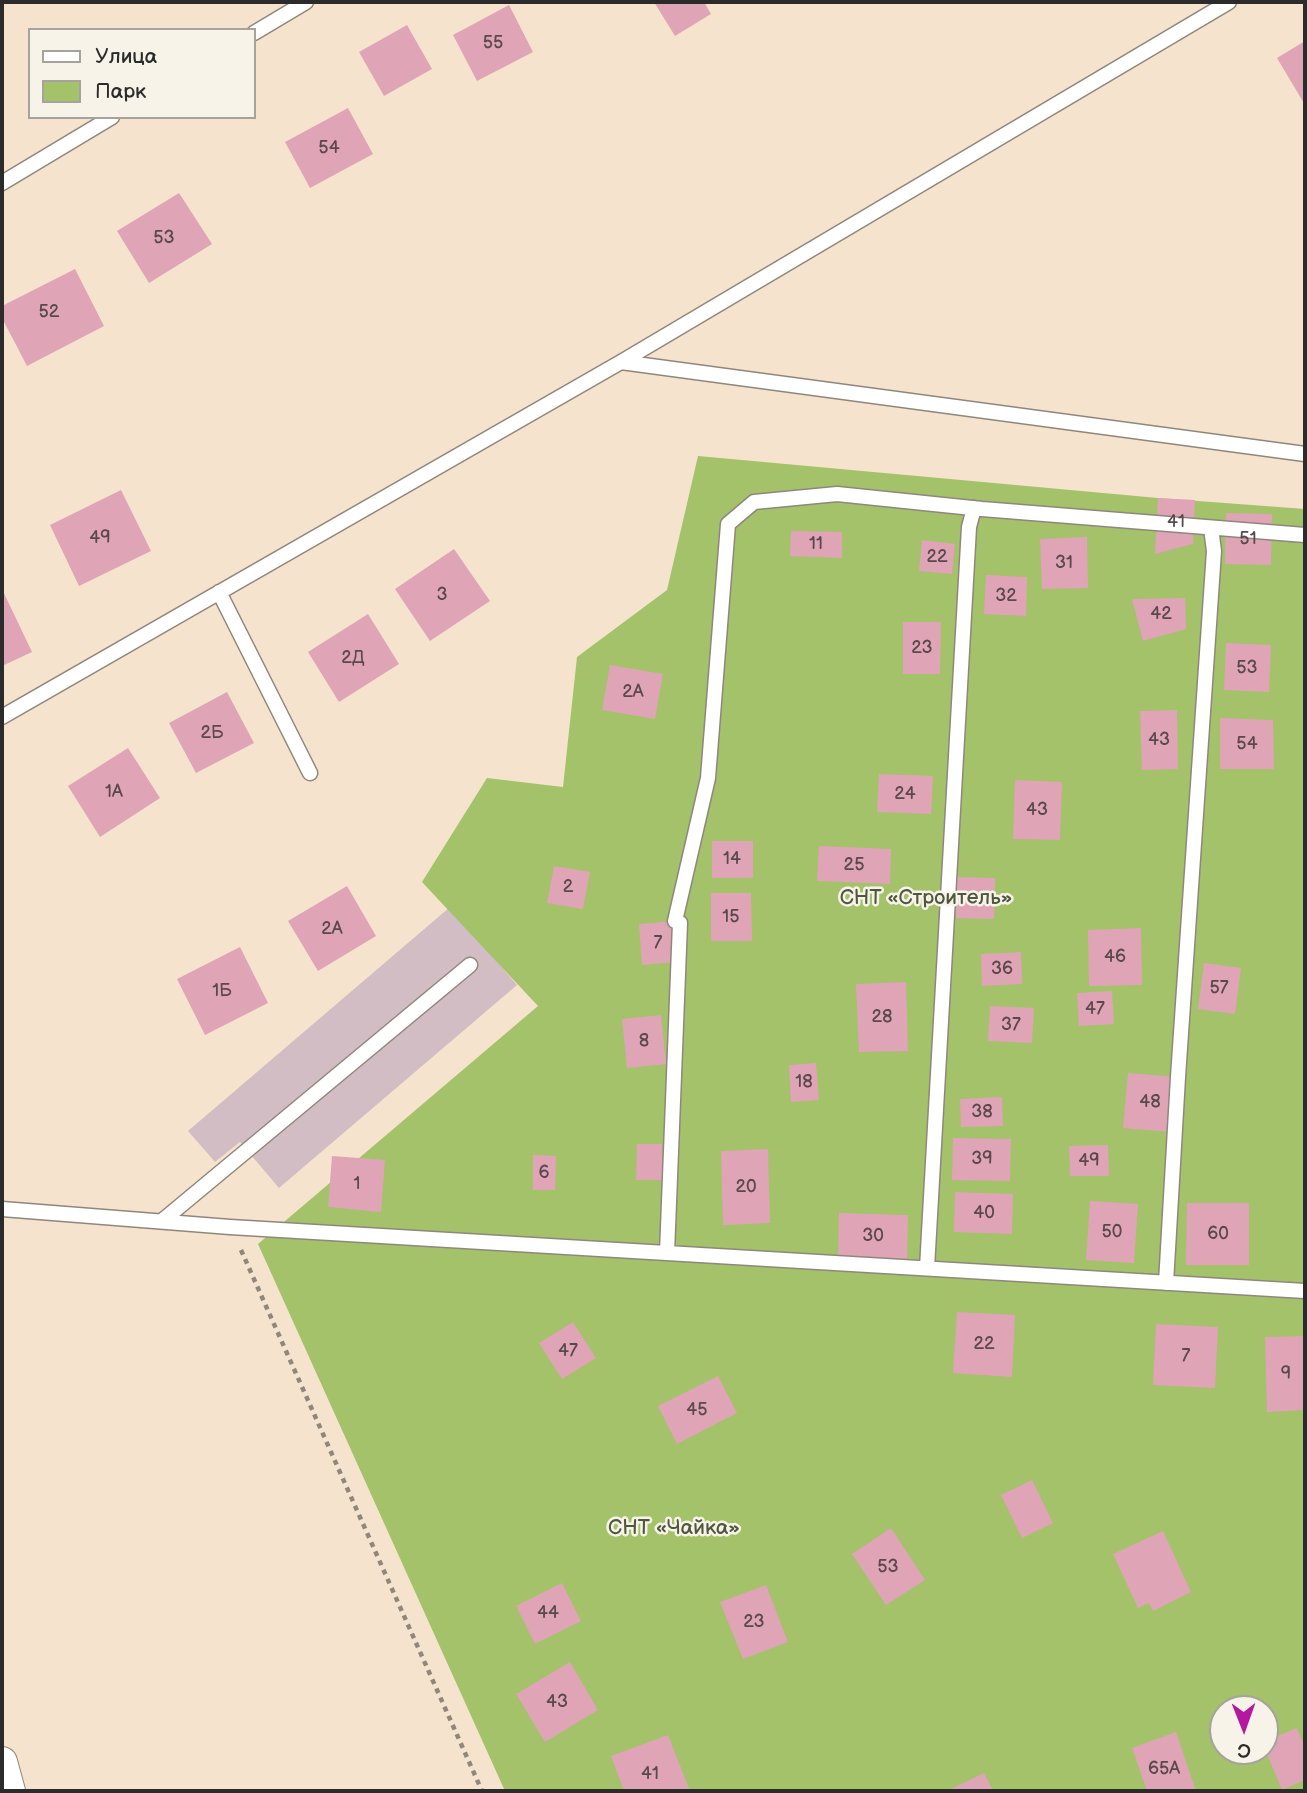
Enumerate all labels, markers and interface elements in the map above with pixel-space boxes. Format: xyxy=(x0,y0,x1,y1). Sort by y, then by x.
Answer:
legend xyxy=(28,28,256,119)
house number: 55 xyxy=(483,32,503,54)
text: Улица xyxy=(95,44,157,69)
text: Парк xyxy=(95,79,146,104)
house number: 54 xyxy=(318,137,340,159)
house number: 53 xyxy=(153,227,175,249)
house number: 52 xyxy=(39,301,59,323)
house number: 41 xyxy=(1167,511,1185,533)
house number: 49 xyxy=(89,527,111,549)
house number: 51 xyxy=(1239,528,1257,550)
house number: 11 xyxy=(809,533,823,555)
house number: 22 xyxy=(926,546,948,568)
house number: 31 xyxy=(1055,552,1073,574)
house number: 3 xyxy=(436,584,448,606)
house number: 32 xyxy=(995,585,1017,607)
house number: 42 xyxy=(1150,603,1172,625)
house number: 23 xyxy=(911,637,933,659)
house number: 2Д xyxy=(341,647,365,669)
house number: 53 xyxy=(1236,657,1258,679)
house number: 2А xyxy=(622,681,644,703)
house number: 2Б xyxy=(200,722,224,744)
house number: 43 xyxy=(1148,729,1170,751)
house number: 54 xyxy=(1236,733,1258,755)
house number: 1А xyxy=(105,781,123,803)
house number: 24 xyxy=(894,783,916,805)
house number: 43 xyxy=(1026,799,1048,821)
house number: 14 xyxy=(723,848,741,870)
house number: 25 xyxy=(844,854,864,876)
house number: 2 xyxy=(563,876,573,898)
park label: СНТ «Строитель» xyxy=(840,886,1012,912)
house number: 15 xyxy=(722,906,740,928)
house number: 2А xyxy=(321,918,343,940)
house number: 7 xyxy=(654,932,662,954)
house number: 46 xyxy=(1104,946,1126,968)
house number: 36 xyxy=(991,958,1013,980)
house number: 57 xyxy=(1209,977,1229,999)
house number: 1Б xyxy=(212,980,232,1002)
house number: 47 xyxy=(1085,998,1105,1020)
house number: 28 xyxy=(871,1006,893,1028)
house number: 37 xyxy=(1001,1014,1021,1036)
house number: 8 xyxy=(639,1030,649,1052)
house number: 18 xyxy=(795,1071,813,1093)
house number: 48 xyxy=(1139,1091,1161,1113)
house number: 38 xyxy=(971,1101,993,1123)
house number: 39 xyxy=(971,1148,993,1170)
house number: 49 xyxy=(1078,1150,1100,1172)
house number: 6 xyxy=(539,1162,549,1184)
house number: 1 xyxy=(354,1173,360,1195)
house number: 20 xyxy=(735,1176,757,1198)
house number: 40 xyxy=(973,1202,995,1224)
house number: 50 xyxy=(1102,1221,1122,1243)
house number: 60 xyxy=(1207,1223,1229,1245)
house number: 30 xyxy=(862,1225,884,1247)
house number: 22 xyxy=(973,1333,995,1355)
house number: 47 xyxy=(558,1340,578,1362)
house number: 7 xyxy=(1182,1345,1190,1367)
house number: 9 xyxy=(1281,1363,1291,1385)
house number: 45 xyxy=(686,1399,708,1421)
park label: СНТ «Чайка» xyxy=(608,1516,740,1542)
house number: 53 xyxy=(877,1556,899,1578)
house number: 44 xyxy=(537,1602,559,1624)
house number: 23 xyxy=(743,1611,765,1633)
house number: 43 xyxy=(546,1691,568,1713)
north arrow xyxy=(1209,1695,1279,1765)
text: С xyxy=(1238,1738,1251,1761)
house number: 65А xyxy=(1148,1758,1180,1780)
house number: 41 xyxy=(641,1763,659,1785)

